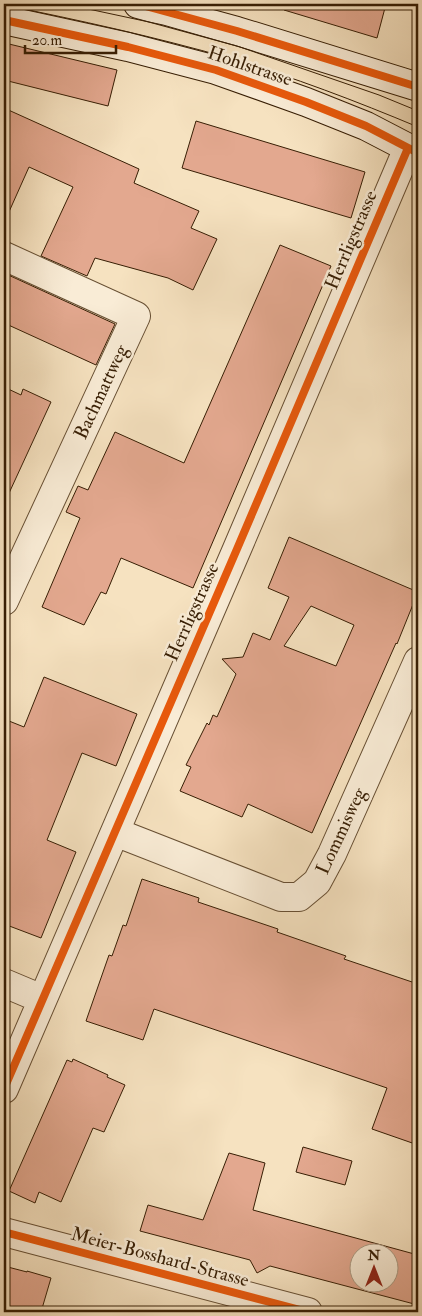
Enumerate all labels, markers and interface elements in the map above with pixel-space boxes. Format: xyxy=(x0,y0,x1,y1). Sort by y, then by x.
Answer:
scale bar xyxy=(25,22,116,54)
text: 20 m xyxy=(32,31,62,50)
street label: Hohlstrasse xyxy=(205,40,295,92)
street label: Herrligstrasse xyxy=(319,187,383,293)
street label: Bachmattweg xyxy=(69,340,134,443)
street label: Herrligstrasse xyxy=(160,559,224,665)
street label: Lommisweg xyxy=(310,783,372,878)
street label: Meier-Bosshard-Strasse xyxy=(68,1222,252,1292)
north arrow xyxy=(350,1244,400,1294)
text: N xyxy=(367,1247,381,1264)

